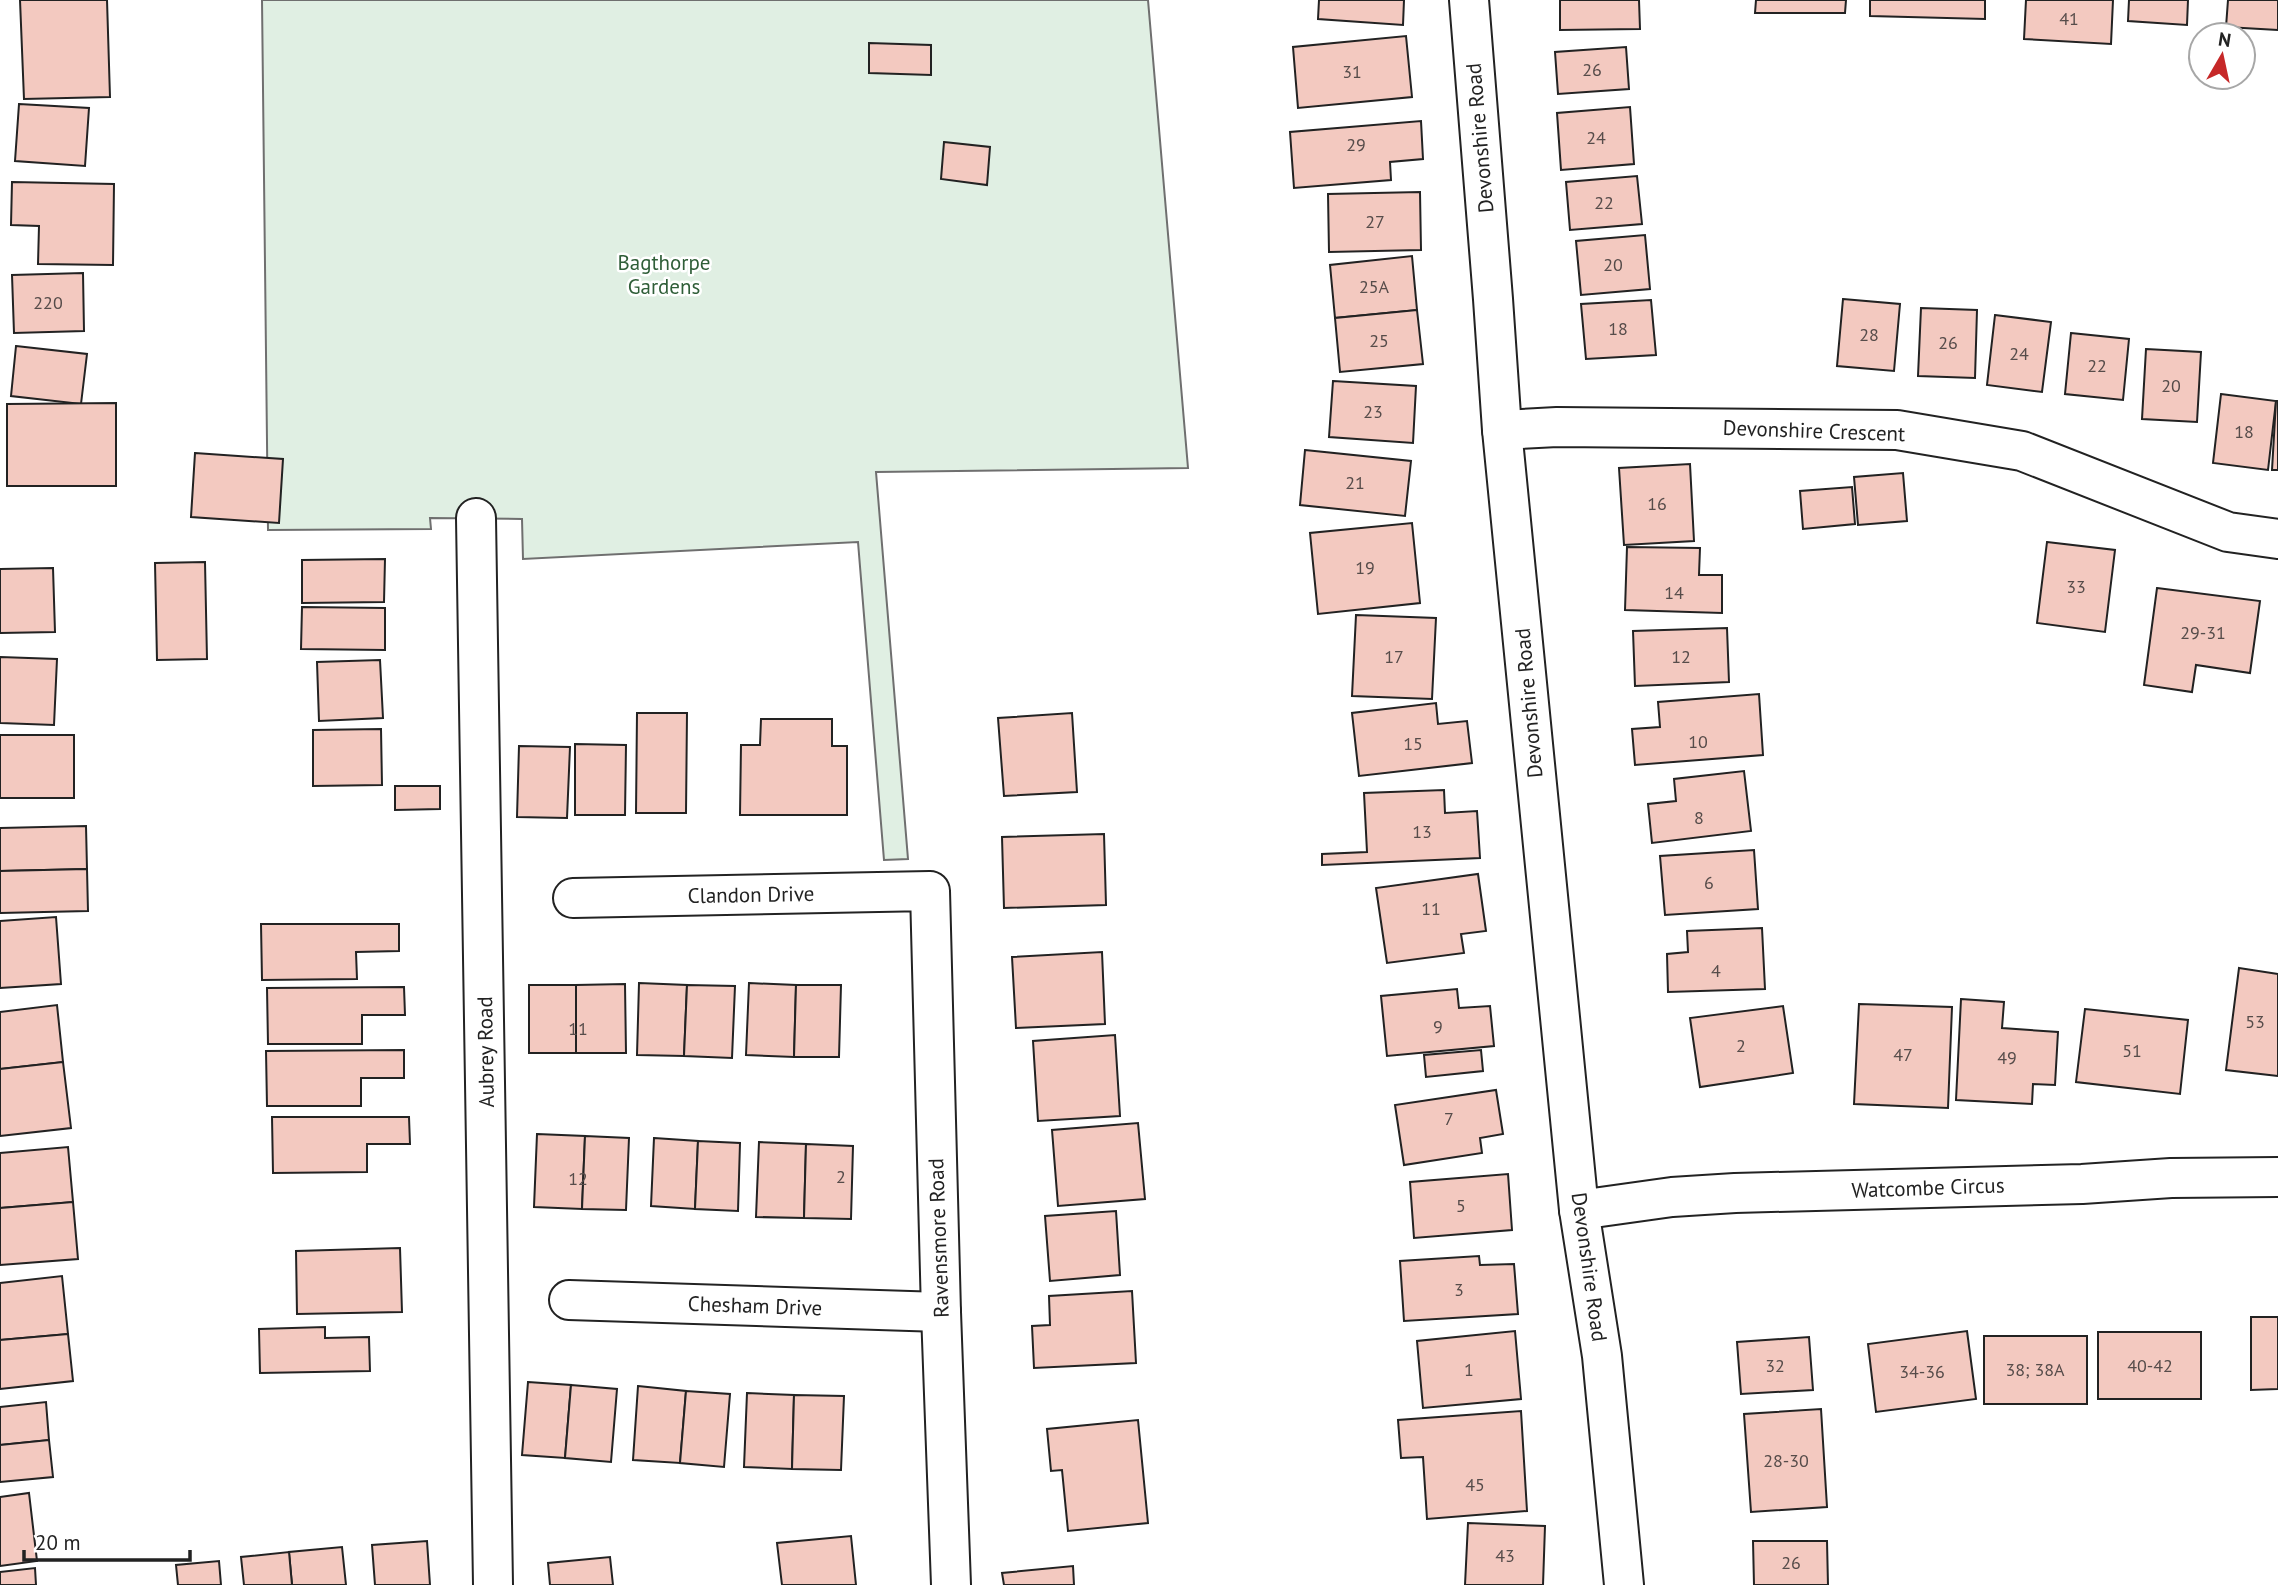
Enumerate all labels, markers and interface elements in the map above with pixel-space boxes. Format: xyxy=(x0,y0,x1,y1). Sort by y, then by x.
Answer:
house number: 41 xyxy=(2059,7,2079,30)
north arrow xyxy=(2187,21,2257,91)
text: N xyxy=(2217,26,2233,52)
house number: 26 xyxy=(1582,58,1602,81)
house number: 31 xyxy=(1342,60,1362,83)
street label: Devonshire Road xyxy=(1459,62,1500,214)
house number: 24 xyxy=(1586,126,1606,149)
house number: 29 xyxy=(1346,133,1366,156)
house number: 22 xyxy=(1594,191,1614,214)
house number: 27 xyxy=(1365,210,1385,233)
park label: Bagthorpe Gardens xyxy=(618,249,711,300)
house number: 20 xyxy=(1603,253,1623,276)
house number: 25A xyxy=(1359,275,1390,298)
house number: 220 xyxy=(33,291,63,314)
house number: 18 xyxy=(1608,317,1628,340)
house number: 28 xyxy=(1859,323,1879,346)
house number: 25 xyxy=(1369,329,1389,352)
house number: 26 xyxy=(1938,331,1958,354)
house number: 24 xyxy=(2009,342,2029,365)
house number: 22 xyxy=(2087,354,2107,377)
house number: 20 xyxy=(2161,374,2181,397)
house number: 23 xyxy=(1363,400,1383,423)
street label: Devonshire Crescent xyxy=(1722,414,1906,447)
house number: 18 xyxy=(2234,420,2254,443)
house number: 21 xyxy=(1345,471,1365,494)
house number: 16 xyxy=(1647,492,1667,515)
house number: 19 xyxy=(1355,556,1375,579)
house number: 33 xyxy=(2066,575,2086,598)
house number: 14 xyxy=(1664,581,1684,604)
house number: 29-31 xyxy=(2180,621,2226,644)
street label: Devonshire Road xyxy=(1508,627,1549,779)
house number: 17 xyxy=(1384,645,1404,668)
house number: 12 xyxy=(1671,645,1691,668)
house number: 10 xyxy=(1688,730,1708,753)
house number: 15 xyxy=(1403,732,1423,755)
house number: 8 xyxy=(1694,806,1704,829)
house number: 13 xyxy=(1412,820,1432,843)
house number: 6 xyxy=(1704,871,1714,894)
street label: Clandon Drive xyxy=(687,880,815,909)
house number: 11 xyxy=(1421,897,1441,920)
house number: 4 xyxy=(1711,959,1721,982)
street label: Aubrey Road xyxy=(471,996,500,1108)
house number: 53 xyxy=(2245,1010,2265,1033)
house number: 9 xyxy=(1433,1015,1443,1038)
house number: 11 xyxy=(568,1017,588,1040)
house number: 2 xyxy=(1736,1034,1746,1057)
house number: 51 xyxy=(2122,1039,2142,1062)
house number: 47 xyxy=(1893,1043,1913,1066)
house number: 49 xyxy=(1997,1046,2017,1069)
house number: 7 xyxy=(1444,1107,1454,1130)
street label: Ravensmore Road xyxy=(922,1158,955,1318)
house number: 2 xyxy=(836,1165,846,1188)
house number: 12 xyxy=(568,1167,588,1190)
street label: Watcombe Circus xyxy=(1851,1171,2005,1204)
street label: Devonshire Road xyxy=(1566,1191,1613,1343)
house number: 5 xyxy=(1456,1194,1466,1217)
house number: 3 xyxy=(1454,1278,1464,1301)
street label: Chesham Drive xyxy=(687,1290,823,1321)
house number: 32 xyxy=(1765,1354,1785,1377)
house number: 40-42 xyxy=(2127,1354,2173,1377)
house number: 1 xyxy=(1464,1358,1474,1381)
house number: 38; 38A xyxy=(2005,1358,2065,1381)
house number: 34-36 xyxy=(1899,1360,1945,1383)
house number: 28-30 xyxy=(1763,1449,1809,1472)
house number: 45 xyxy=(1465,1473,1485,1496)
scale bar xyxy=(24,1518,191,1562)
text: 20 m xyxy=(35,1529,81,1556)
house number: 43 xyxy=(1495,1544,1515,1567)
house number: 26 xyxy=(1781,1551,1801,1574)

